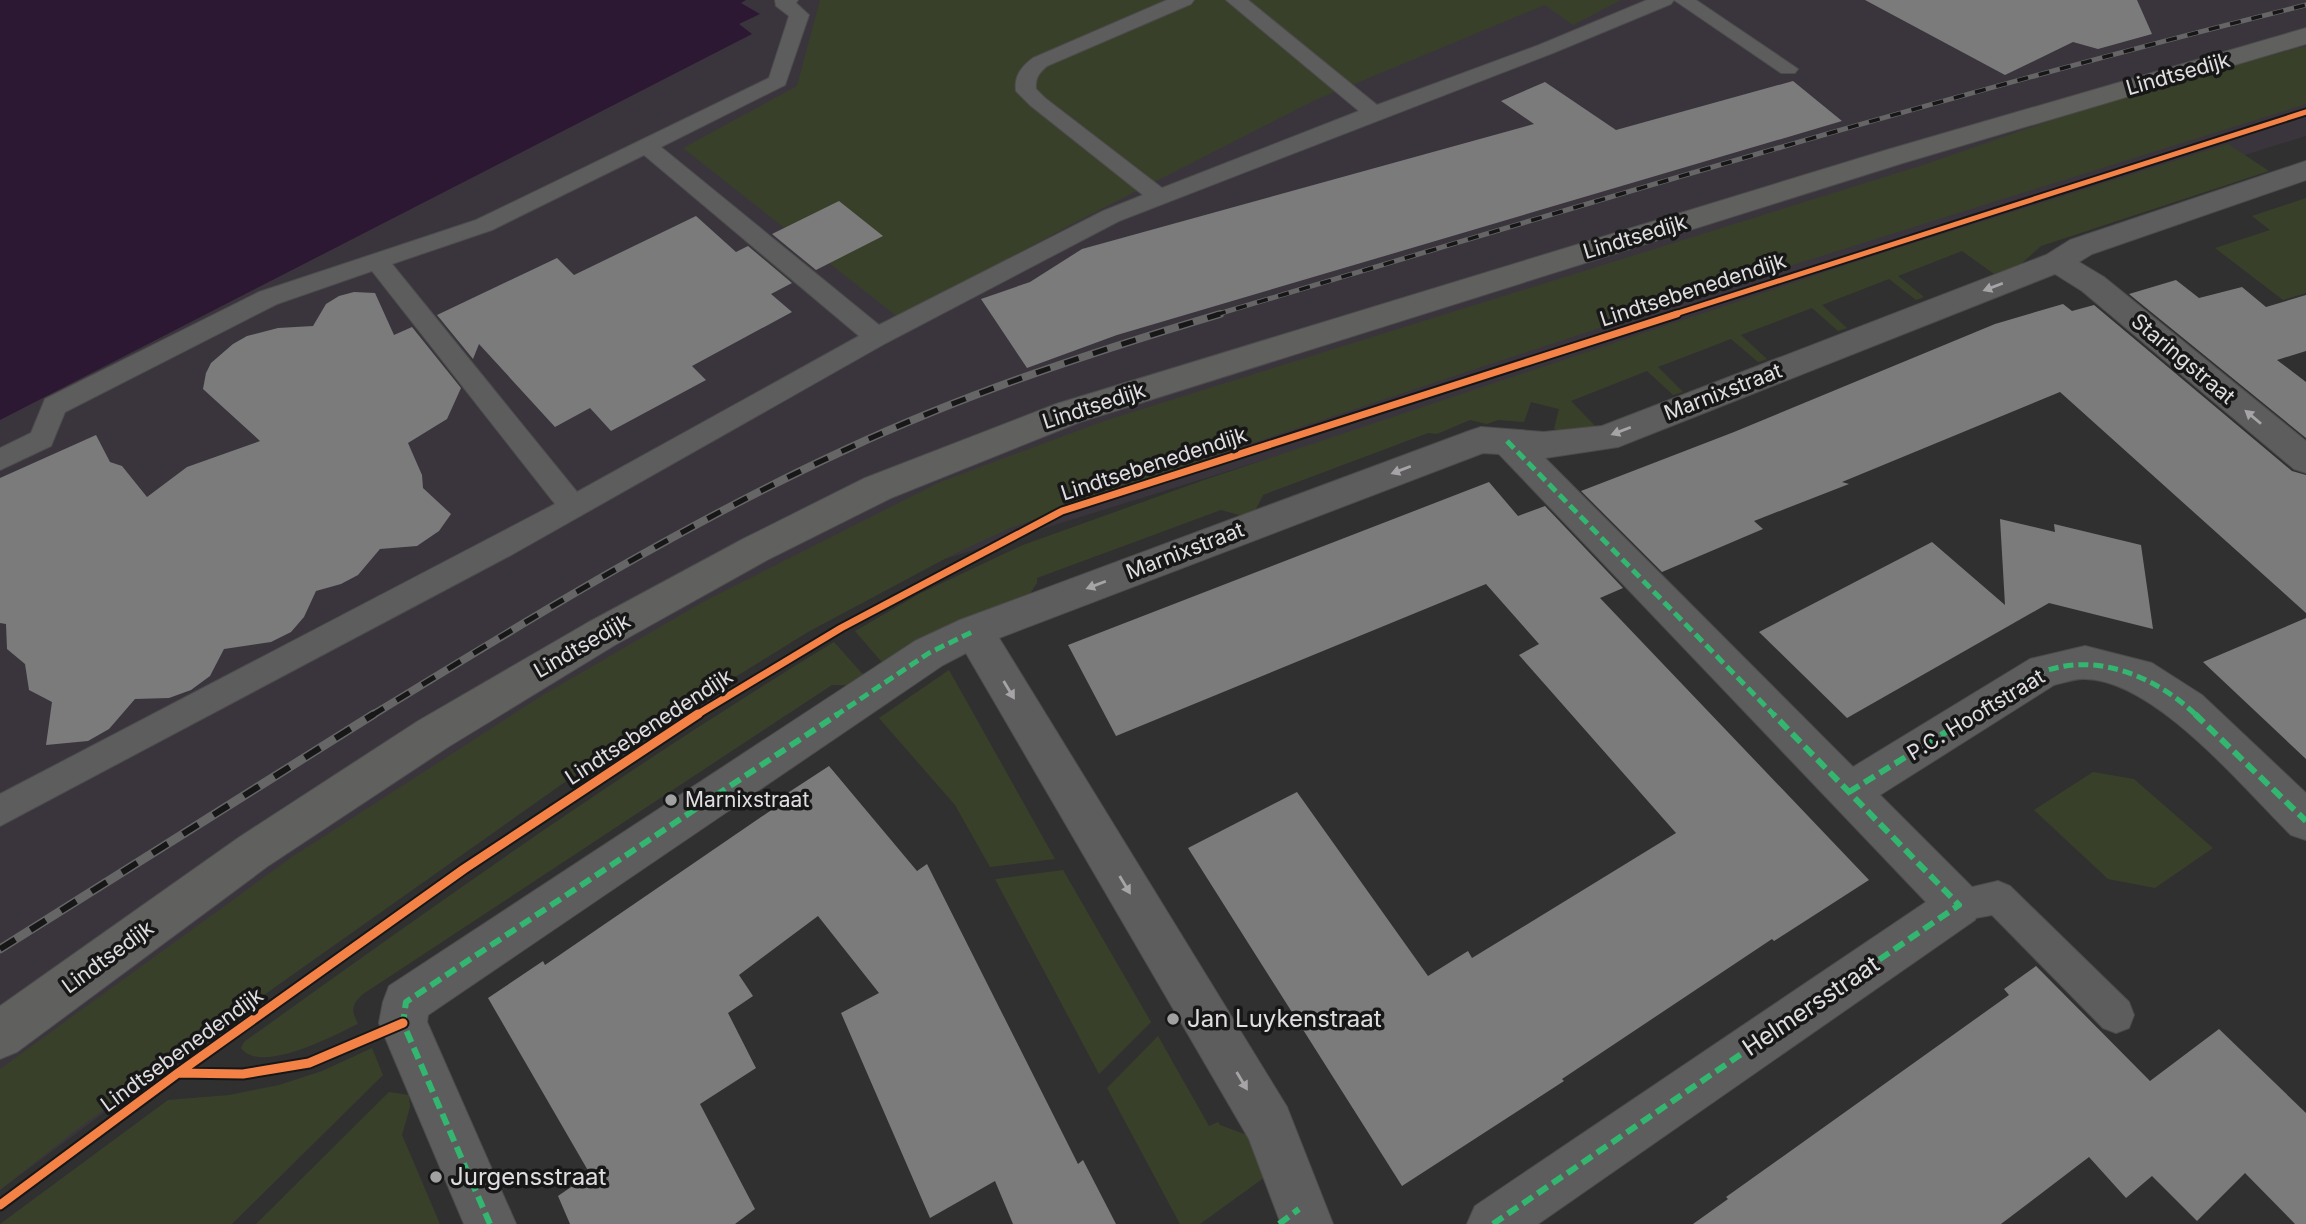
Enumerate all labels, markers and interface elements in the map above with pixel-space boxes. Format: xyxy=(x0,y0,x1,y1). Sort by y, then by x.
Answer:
street label: Lindtsedijk xyxy=(2123,47,2233,100)
street label: Lindtsedijk xyxy=(1580,209,1690,264)
street label: Lindtsebenedendijk xyxy=(1597,247,1790,331)
one-way arrow xyxy=(1982,281,2003,292)
street label: Staringstraat xyxy=(2127,308,2240,409)
street label: Marnixstraat xyxy=(1660,358,1785,425)
street label: Lindtsedijk xyxy=(1039,377,1149,434)
one-way arrow xyxy=(2245,409,2263,424)
street label: Lindtsebenedendijk xyxy=(1058,421,1251,505)
one-way arrow xyxy=(1611,426,1632,437)
one-way arrow xyxy=(1390,464,1411,475)
street label: Marnixstraat xyxy=(1122,517,1247,584)
one-way arrow xyxy=(1086,580,1107,591)
street label: Lindtsedijk xyxy=(529,608,635,683)
street label: Lindtsebenedendijk xyxy=(560,663,737,790)
street label: P.C. Hooftstraat xyxy=(1902,664,2049,765)
one-way arrow xyxy=(1002,681,1015,700)
place label: Marnixstraat xyxy=(685,787,809,812)
marker: Marnixstraat xyxy=(663,792,679,808)
one-way arrow xyxy=(1119,876,1131,895)
street label: Lindtsedijk xyxy=(57,915,159,998)
street label: Helmersstraat xyxy=(1737,949,1885,1062)
street label: Lindtsebenedendijk xyxy=(96,982,268,1117)
place label: Jan Luykenstraat xyxy=(1187,1004,1382,1033)
marker: Jan Luykenstraat xyxy=(1165,1011,1181,1027)
one-way arrow xyxy=(1236,1071,1248,1090)
place label: Jurgensstraat xyxy=(450,1162,607,1191)
marker: Jurgensstraat xyxy=(428,1169,444,1185)

